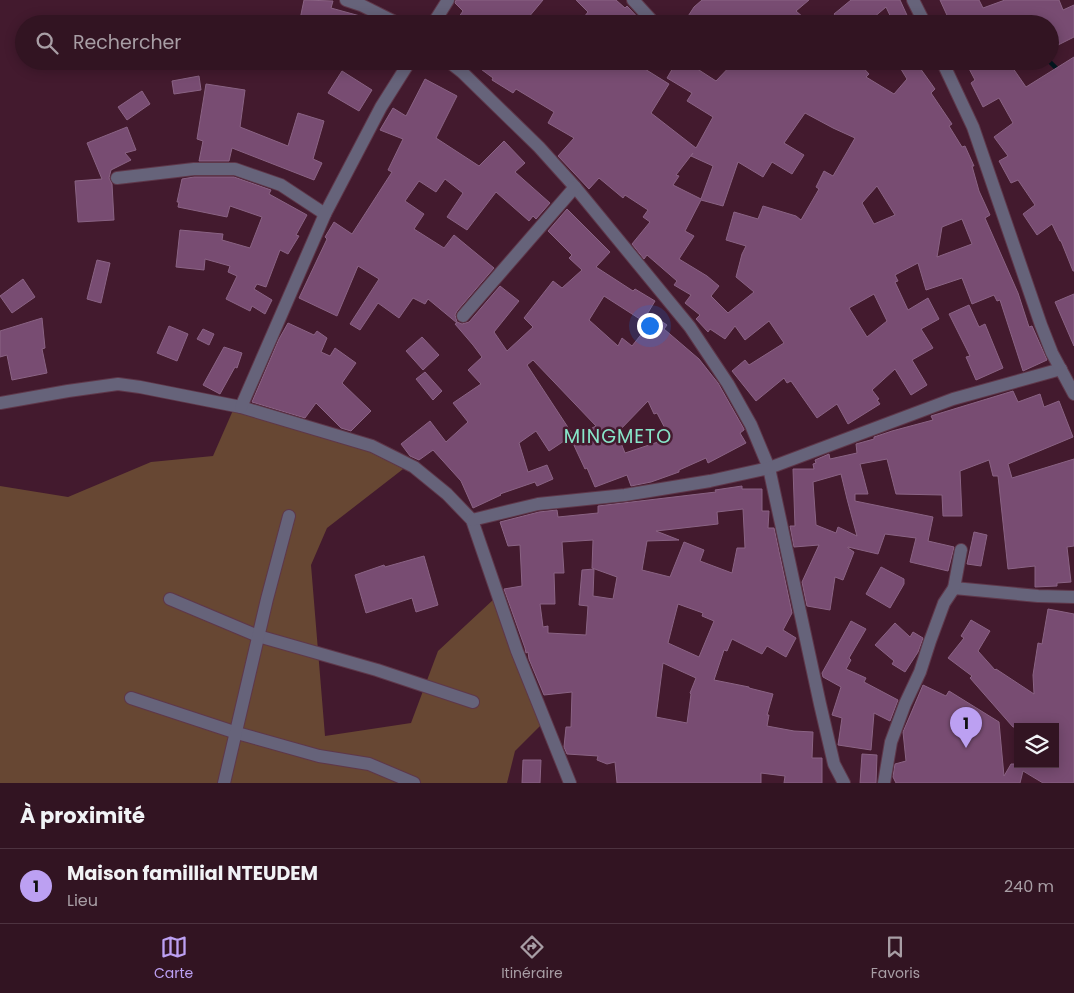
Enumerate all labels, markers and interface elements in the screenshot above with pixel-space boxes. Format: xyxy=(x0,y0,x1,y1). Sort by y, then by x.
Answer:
search box xyxy=(15,15,1059,70)
icon: search xyxy=(33,29,61,57)
text: Rechercher xyxy=(73,29,181,56)
your location xyxy=(637,313,663,339)
district label: MINGMETO xyxy=(564,423,672,450)
pin: 1 xyxy=(950,707,982,748)
map controls xyxy=(1014,723,1059,768)
button: layers xyxy=(1014,723,1059,768)
text: À proximité xyxy=(20,801,145,830)
text: Maison famillial NTEUDEM xyxy=(67,860,318,887)
text: 1 xyxy=(33,875,39,898)
text: 240 m xyxy=(1004,875,1054,898)
text: Lieu xyxy=(67,889,98,912)
tab: Carte xyxy=(154,933,193,984)
tab: Itinéraire xyxy=(501,933,563,984)
tab: Favoris xyxy=(871,933,920,984)

